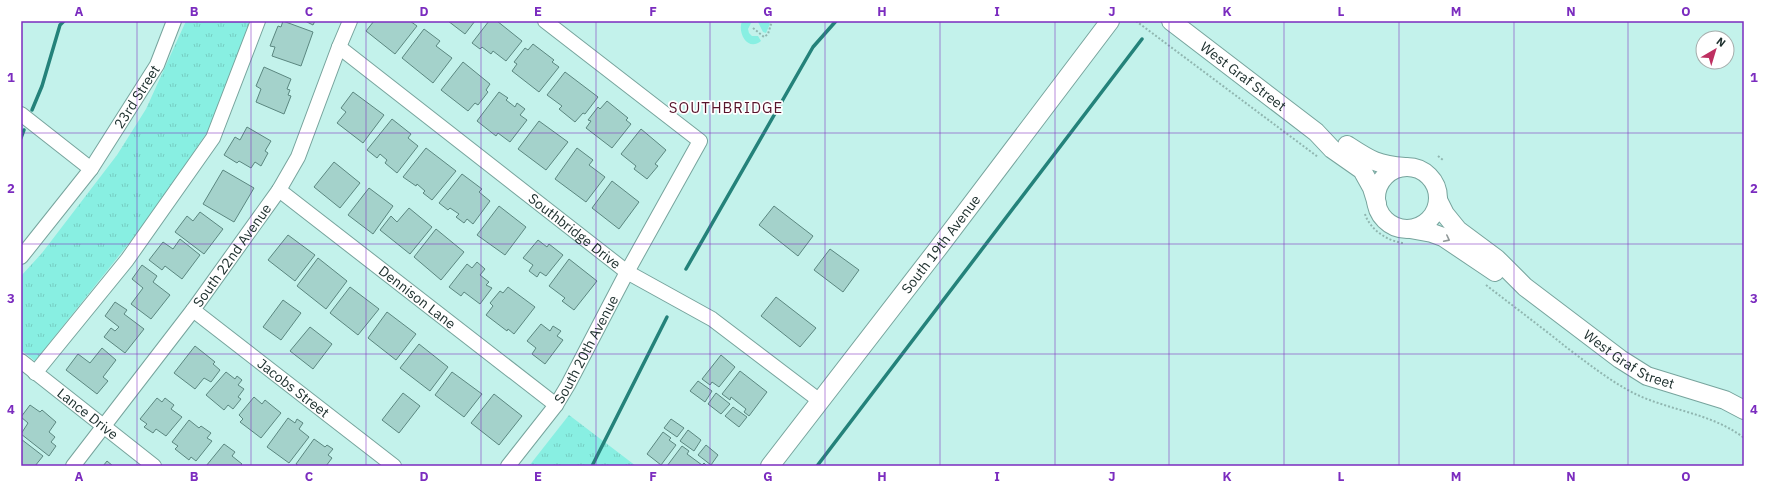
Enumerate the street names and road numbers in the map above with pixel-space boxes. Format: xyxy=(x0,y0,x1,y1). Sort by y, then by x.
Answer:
street label: West Graf Street xyxy=(1197,38,1290,115)
street label: 23rd Street xyxy=(110,62,164,132)
street label: Southbridge Drive xyxy=(525,189,625,273)
street label: South 19th Avenue xyxy=(897,191,985,297)
street label: South 22nd Avenue xyxy=(189,200,275,311)
street label: Dennison Lane xyxy=(375,262,460,333)
street label: South 20th Avenue xyxy=(550,292,622,407)
street label: West Graf Street xyxy=(1580,326,1677,393)
street label: Jacobs Street xyxy=(254,354,333,421)
street label: Lance Drive xyxy=(54,384,122,444)

